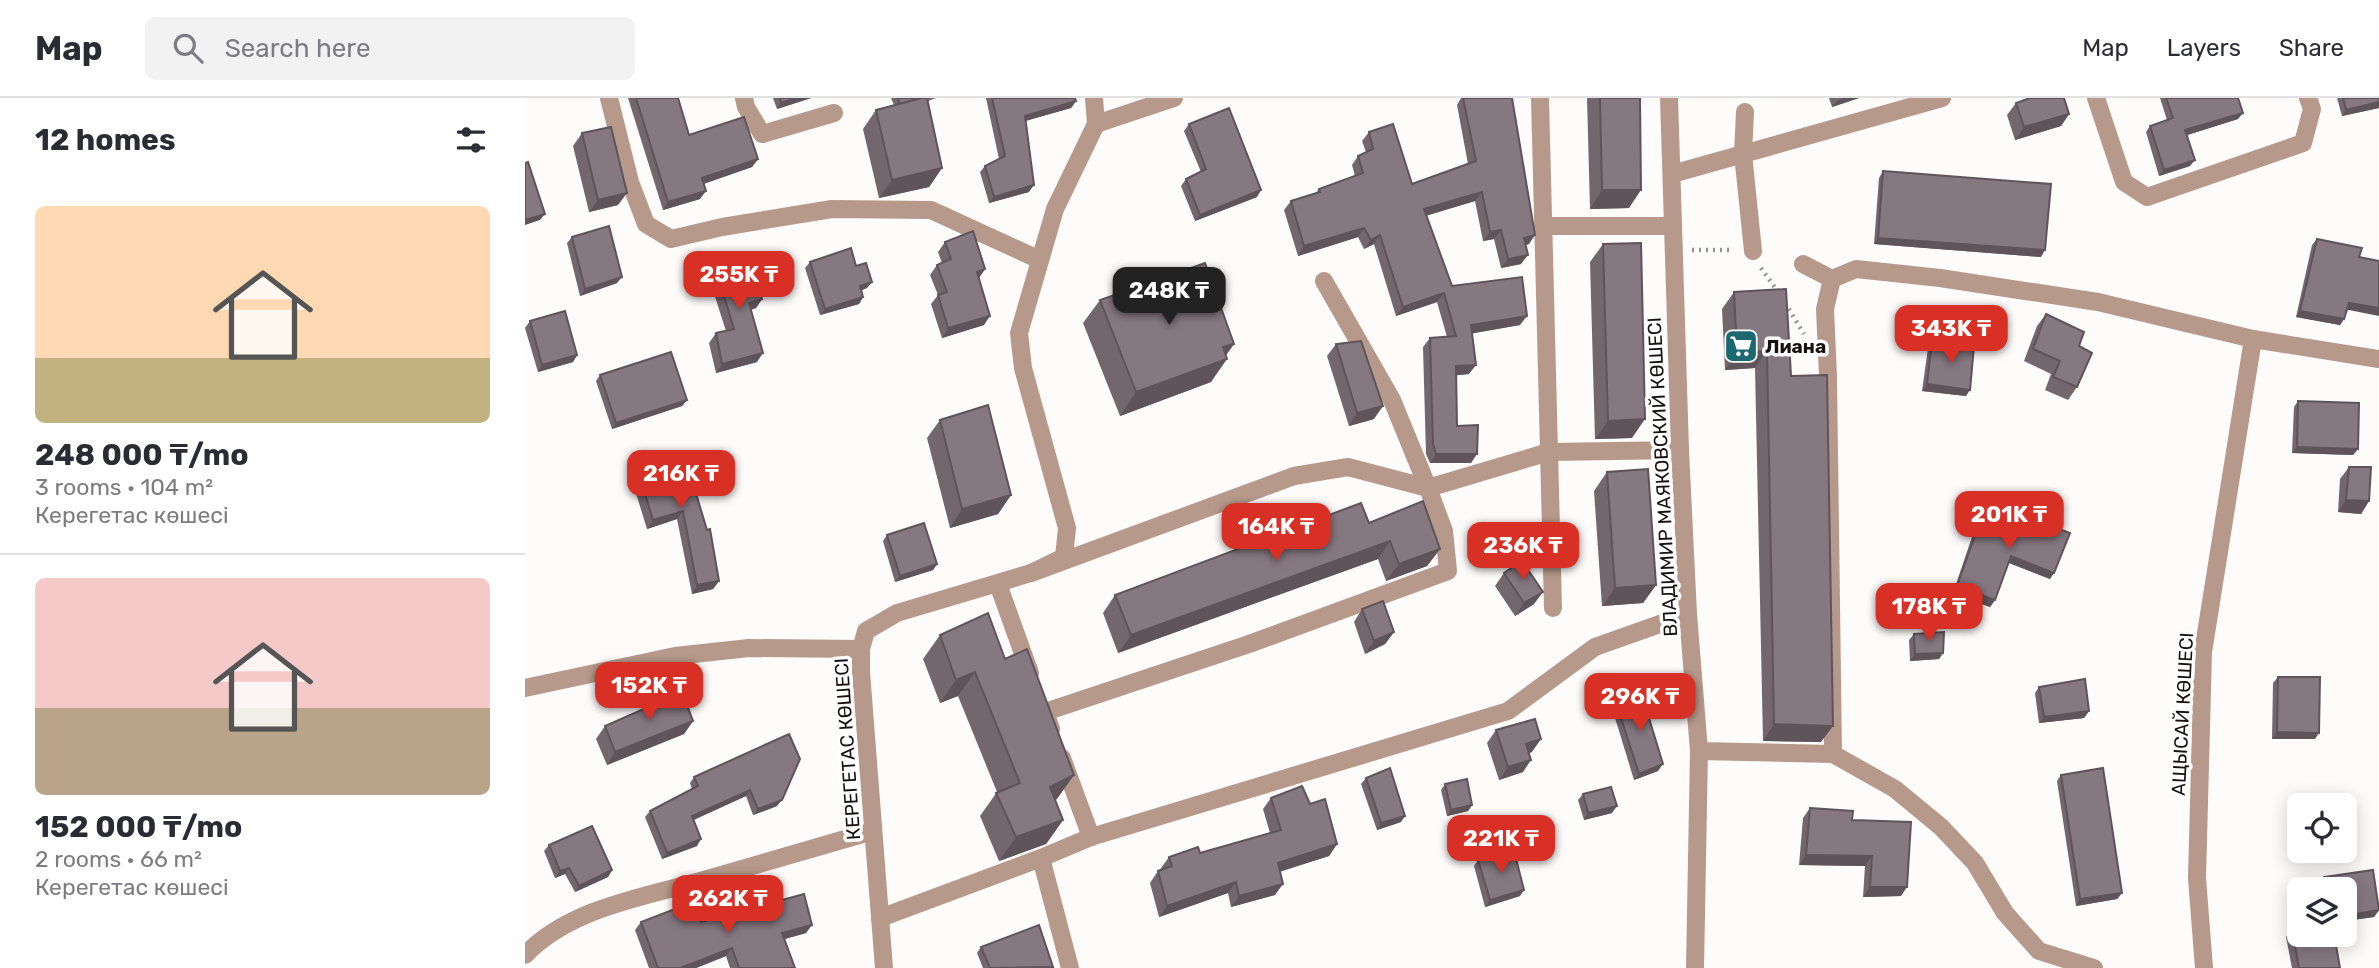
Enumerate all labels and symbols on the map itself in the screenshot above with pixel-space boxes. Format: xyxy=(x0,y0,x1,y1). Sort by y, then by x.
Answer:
pin: 255K ₸ xyxy=(682,252,796,311)
pin: 248K ₸ xyxy=(1112,268,1226,327)
pin: 343K ₸ xyxy=(1894,306,2008,365)
street label: ВЛАДИМИР МАЯКОВСКИЙ КӨШЕСІ xyxy=(1643,317,1682,637)
supermarket icon: Лиана xyxy=(1722,327,1760,365)
place label: Лиана xyxy=(1765,335,1826,358)
pin: 216K ₸ xyxy=(624,450,738,510)
pin: 201K ₸ xyxy=(1952,491,2066,551)
pin: 164K ₸ xyxy=(1219,504,1333,563)
pin: 236K ₸ xyxy=(1466,522,1580,582)
pin: 178K ₸ xyxy=(1872,584,1986,643)
street label: АЩЫСАЙ КӨШЕСІ xyxy=(2167,632,2198,796)
street label: КЕРЕГЕТАС КӨШЕСІ xyxy=(830,657,865,841)
pin: 152K ₸ xyxy=(592,662,706,722)
pin: 296K ₸ xyxy=(1583,674,1697,733)
pin: 221K ₸ xyxy=(1444,816,1558,875)
pin: 262K ₸ xyxy=(671,876,785,935)

